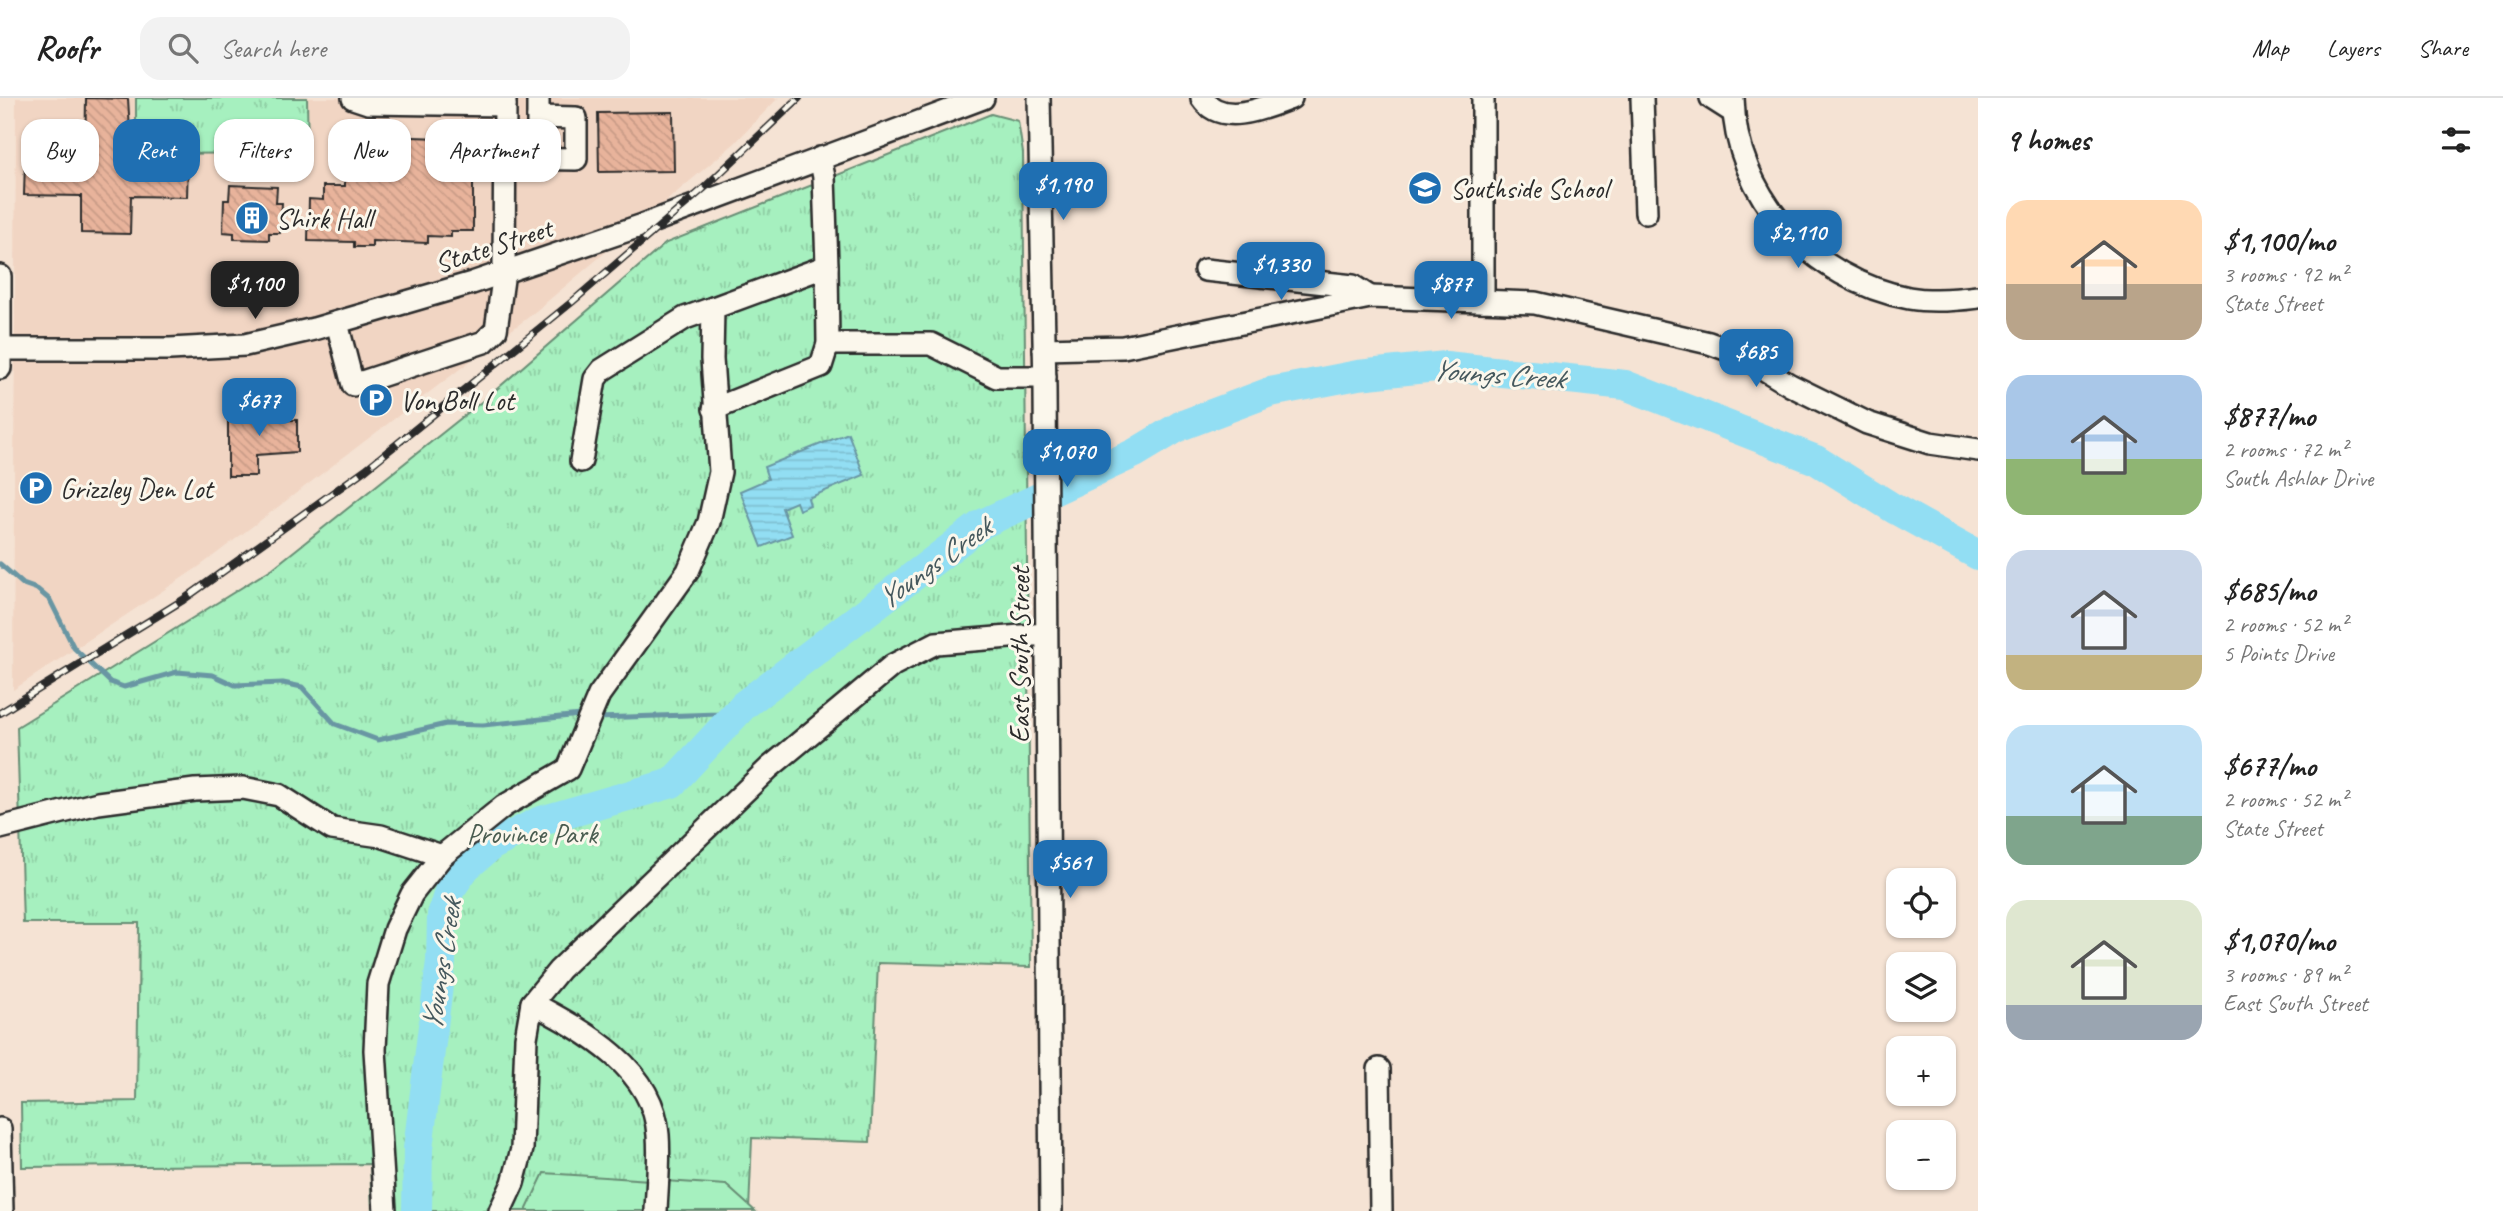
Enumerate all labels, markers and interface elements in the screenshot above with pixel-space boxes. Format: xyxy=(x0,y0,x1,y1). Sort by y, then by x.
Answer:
search box xyxy=(140,17,630,80)
text: Roofr xyxy=(35,27,98,69)
icon: search xyxy=(164,29,202,67)
text: Search here xyxy=(220,32,326,65)
text: Map xyxy=(2252,33,2289,63)
text: Layers xyxy=(2327,33,2380,63)
text: Share xyxy=(2418,33,2468,63)
chip: Buy xyxy=(21,119,99,182)
chip: Rent xyxy=(113,119,200,182)
chip: Filters xyxy=(214,119,314,182)
chip: New xyxy=(328,119,411,182)
chip: Apartment xyxy=(425,119,561,182)
text: 9 homes xyxy=(2006,121,2090,159)
icon: filters xyxy=(2437,121,2475,159)
pin: $1,190 xyxy=(1006,162,1120,222)
school or university icon: Southside School xyxy=(1406,169,1444,207)
text: $1,190 xyxy=(1035,170,1091,199)
place label: Southside School xyxy=(1450,171,1613,206)
building icon: Shirk Hall xyxy=(233,199,271,237)
place label: Shirk Hall xyxy=(276,201,377,236)
street label: State Street xyxy=(430,209,559,281)
pin: $2,110 xyxy=(1741,211,1855,270)
text: $2,110 xyxy=(1770,218,1826,247)
text: $1,100/mo xyxy=(2223,222,2335,260)
icon: home xyxy=(2062,228,2146,312)
pin: $1,330 xyxy=(1224,242,1338,302)
text: $1,330 xyxy=(1253,250,1309,279)
text: 3 rooms · 92 m² xyxy=(2223,260,2347,289)
pin: $1,100 xyxy=(198,262,312,321)
pin: $877 xyxy=(1410,262,1492,321)
text: $1,100 xyxy=(227,269,283,298)
text: $877 xyxy=(1430,269,1472,298)
text: State Street xyxy=(2223,289,2323,318)
pin: $685 xyxy=(1715,330,1797,389)
text: $685 xyxy=(1735,337,1777,366)
water label: Youngs Creek xyxy=(1431,350,1570,398)
pin: $677 xyxy=(218,378,300,438)
parking icon: Von Boll Lot xyxy=(357,381,395,419)
place label: Von Boll Lot xyxy=(400,383,516,418)
text: $677 xyxy=(238,386,280,415)
text: $877/mo xyxy=(2223,397,2315,435)
icon: home xyxy=(2062,403,2146,487)
pin: $1,070 xyxy=(1010,430,1124,489)
text: 2 rooms · 72 m² xyxy=(2223,435,2347,464)
text: $1,070 xyxy=(1039,437,1095,466)
text: South Ashlar Drive xyxy=(2223,464,2373,493)
parking icon: Grizzley Den Lot xyxy=(17,469,55,507)
place label: Grizzley Den Lot xyxy=(60,471,215,506)
water label: Youngs Creek xyxy=(869,506,1003,617)
street label: East South Street xyxy=(1002,564,1037,743)
text: $685/mo xyxy=(2223,572,2316,610)
icon: home xyxy=(2062,578,2146,662)
text: 2 rooms · 52 m² xyxy=(2223,610,2347,639)
text: 5 Points Drive xyxy=(2223,639,2334,668)
text: $677/mo xyxy=(2223,747,2316,785)
icon: home xyxy=(2062,753,2146,837)
text: 2 rooms · 52 m² xyxy=(2223,785,2347,814)
text: State Street xyxy=(2223,814,2323,843)
park label: Province Park xyxy=(467,816,599,851)
pin: $561 xyxy=(1029,840,1111,900)
text: $561 xyxy=(1049,848,1091,877)
map controls xyxy=(1886,868,1956,1190)
button: locate xyxy=(1886,868,1956,938)
water label: Youngs Creek xyxy=(412,892,471,1033)
text: $1,070/mo xyxy=(2223,922,2335,960)
icon: home xyxy=(2062,928,2146,1012)
button: layers xyxy=(1886,952,1956,1022)
text: 3 rooms · 89 m² xyxy=(2223,960,2347,989)
text: East South Street xyxy=(2223,989,2368,1018)
button: + xyxy=(1886,1036,1956,1106)
button: − xyxy=(1886,1120,1956,1190)

